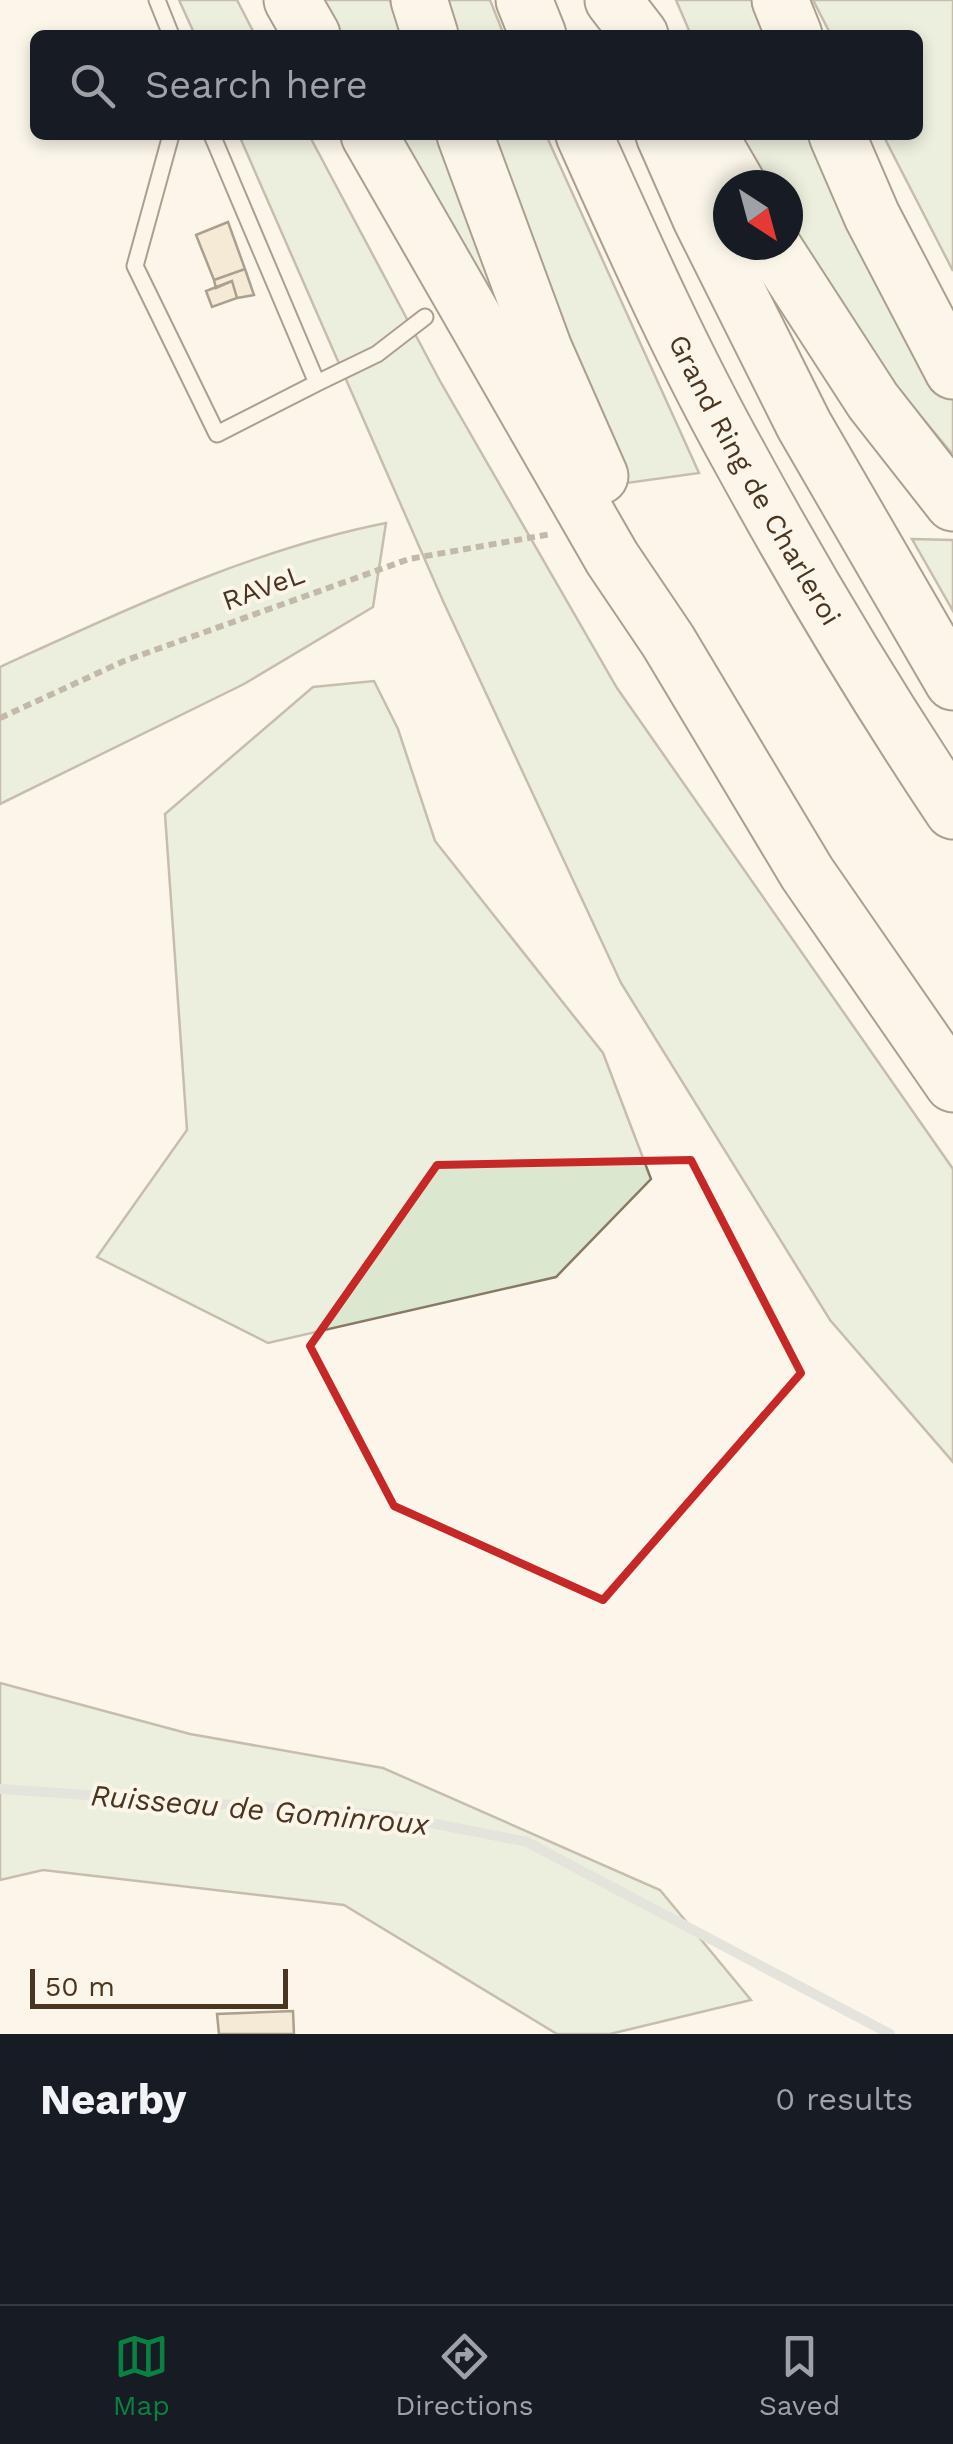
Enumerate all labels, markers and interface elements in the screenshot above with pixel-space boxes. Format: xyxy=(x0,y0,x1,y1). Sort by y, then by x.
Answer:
search box xyxy=(30,30,923,140)
icon: search xyxy=(65,58,120,113)
text: Search here xyxy=(145,63,368,107)
north arrow xyxy=(713,170,803,260)
street label: Grand Ring de Charleroi xyxy=(662,329,848,631)
street label: RAVeL xyxy=(218,557,309,618)
water label: Ruisseau de Gominroux xyxy=(90,1777,432,1842)
scale bar xyxy=(30,1964,288,2008)
text: 50 m xyxy=(45,1970,115,2003)
text: Nearby xyxy=(40,2075,187,2124)
text: 0 results xyxy=(775,2080,913,2118)
tab: Map xyxy=(113,2329,170,2422)
tab: Directions xyxy=(395,2329,534,2422)
tab: Saved xyxy=(759,2329,840,2422)

